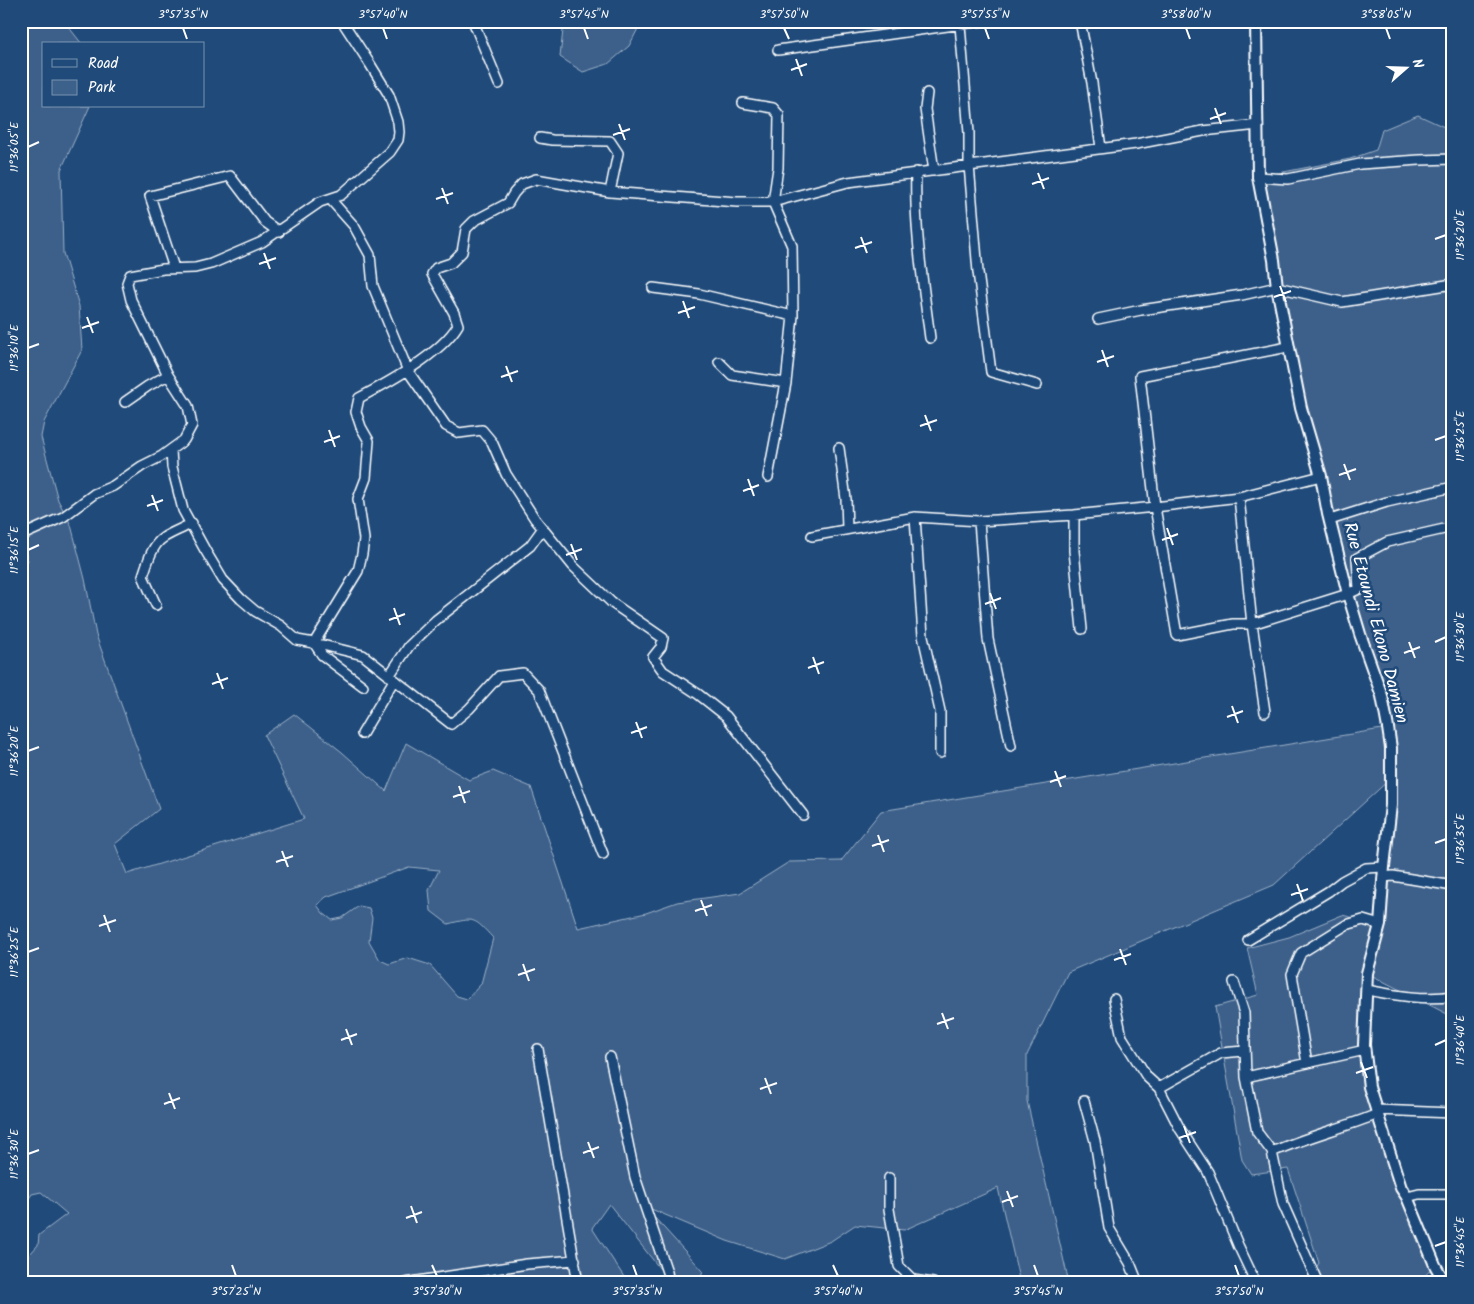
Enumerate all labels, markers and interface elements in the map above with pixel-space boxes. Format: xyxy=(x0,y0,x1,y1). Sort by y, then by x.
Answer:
text: 3°57'35"N xyxy=(158,5,208,24)
text: 3°57'40"N xyxy=(358,5,408,24)
text: 3°57'45"N xyxy=(559,5,609,24)
text: 3°57'50"N xyxy=(759,5,809,24)
text: 3°57'55"N xyxy=(960,5,1010,24)
text: 3°58'00"N xyxy=(1161,5,1211,24)
text: 3°58'05"N xyxy=(1361,5,1411,24)
legend xyxy=(42,42,205,108)
north arrow xyxy=(1382,42,1432,92)
text: Road xyxy=(88,52,119,76)
text: N xyxy=(1405,56,1429,72)
text: Park xyxy=(88,76,116,100)
text: 11°36'05"E xyxy=(5,121,24,172)
text: 11°36'20"E xyxy=(1451,209,1470,260)
text: 11°36'10"E xyxy=(5,323,24,372)
text: 11°36'25"E xyxy=(1451,409,1470,462)
street label: Rue Etoundi Ekono Damien xyxy=(1334,519,1416,727)
text: 11°36'15"E xyxy=(5,525,24,574)
text: 11°36'30"E xyxy=(1451,611,1470,662)
text: 11°36'20"E xyxy=(5,725,24,776)
text: 11°36'35"E xyxy=(1451,812,1470,865)
text: 11°36'25"E xyxy=(5,925,24,978)
text: 11°36'40"E xyxy=(1451,1014,1470,1065)
text: 11°36'30"E xyxy=(5,1128,24,1179)
text: 11°36'45"E xyxy=(1451,1216,1470,1267)
text: 3°57'25"N xyxy=(211,1282,261,1301)
text: 3°57'30"N xyxy=(412,1282,462,1301)
text: 3°57'35"N xyxy=(612,1282,662,1301)
text: 3°57'40"N xyxy=(813,1282,863,1301)
text: 3°57'45"N xyxy=(1013,1282,1063,1301)
text: 3°57'50"N xyxy=(1214,1282,1264,1301)

